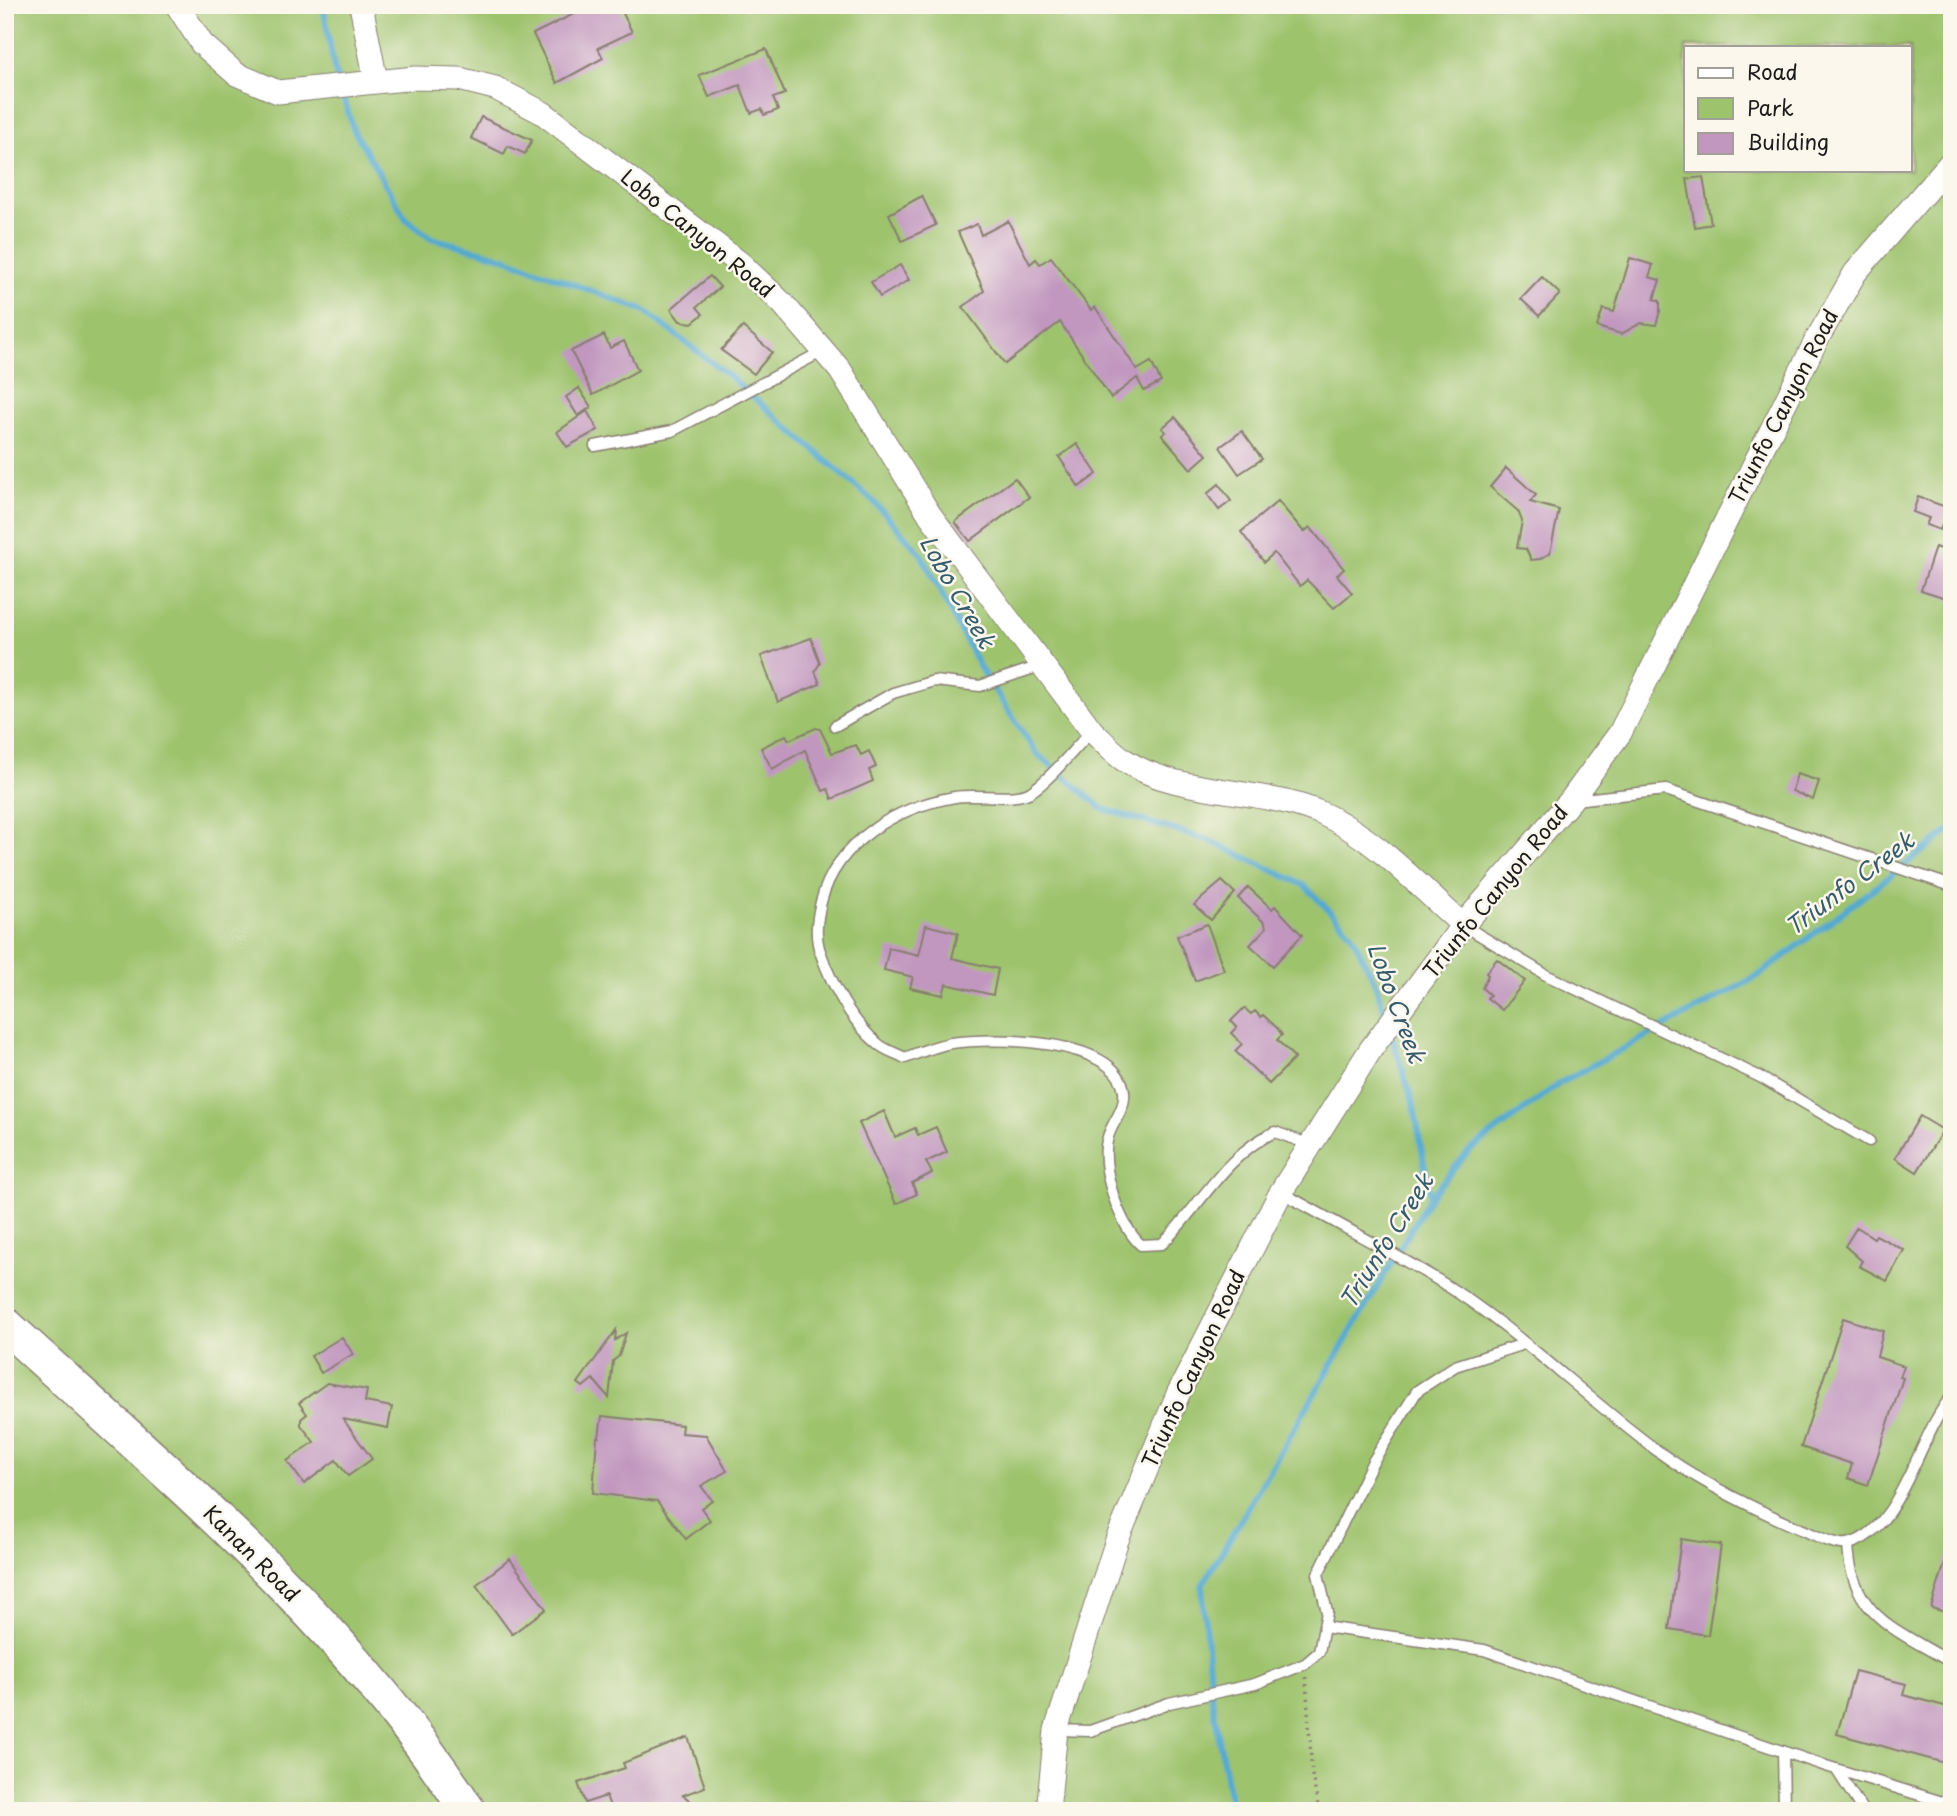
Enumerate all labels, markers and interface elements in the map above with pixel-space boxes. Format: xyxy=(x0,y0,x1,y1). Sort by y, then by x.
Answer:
legend xyxy=(1684,46,1912,172)
text: Road xyxy=(1747,55,1798,87)
text: Park xyxy=(1747,91,1794,123)
text: Building xyxy=(1747,125,1829,157)
street label: Lobo Canyon Road xyxy=(615,160,782,305)
street label: Triunfo Canyon Road xyxy=(1719,303,1845,509)
water label: Lobo Creek xyxy=(912,528,1005,655)
street label: Triunfo Canyon Road xyxy=(1414,797,1575,984)
water label: Triunfo Creek xyxy=(1777,822,1922,943)
water label: Lobo Creek xyxy=(1359,937,1436,1068)
water label: Triunfo Creek xyxy=(1330,1165,1442,1315)
street label: Triunfo Canyon Road xyxy=(1132,1264,1252,1472)
street label: Kanan Road xyxy=(197,1497,308,1608)

